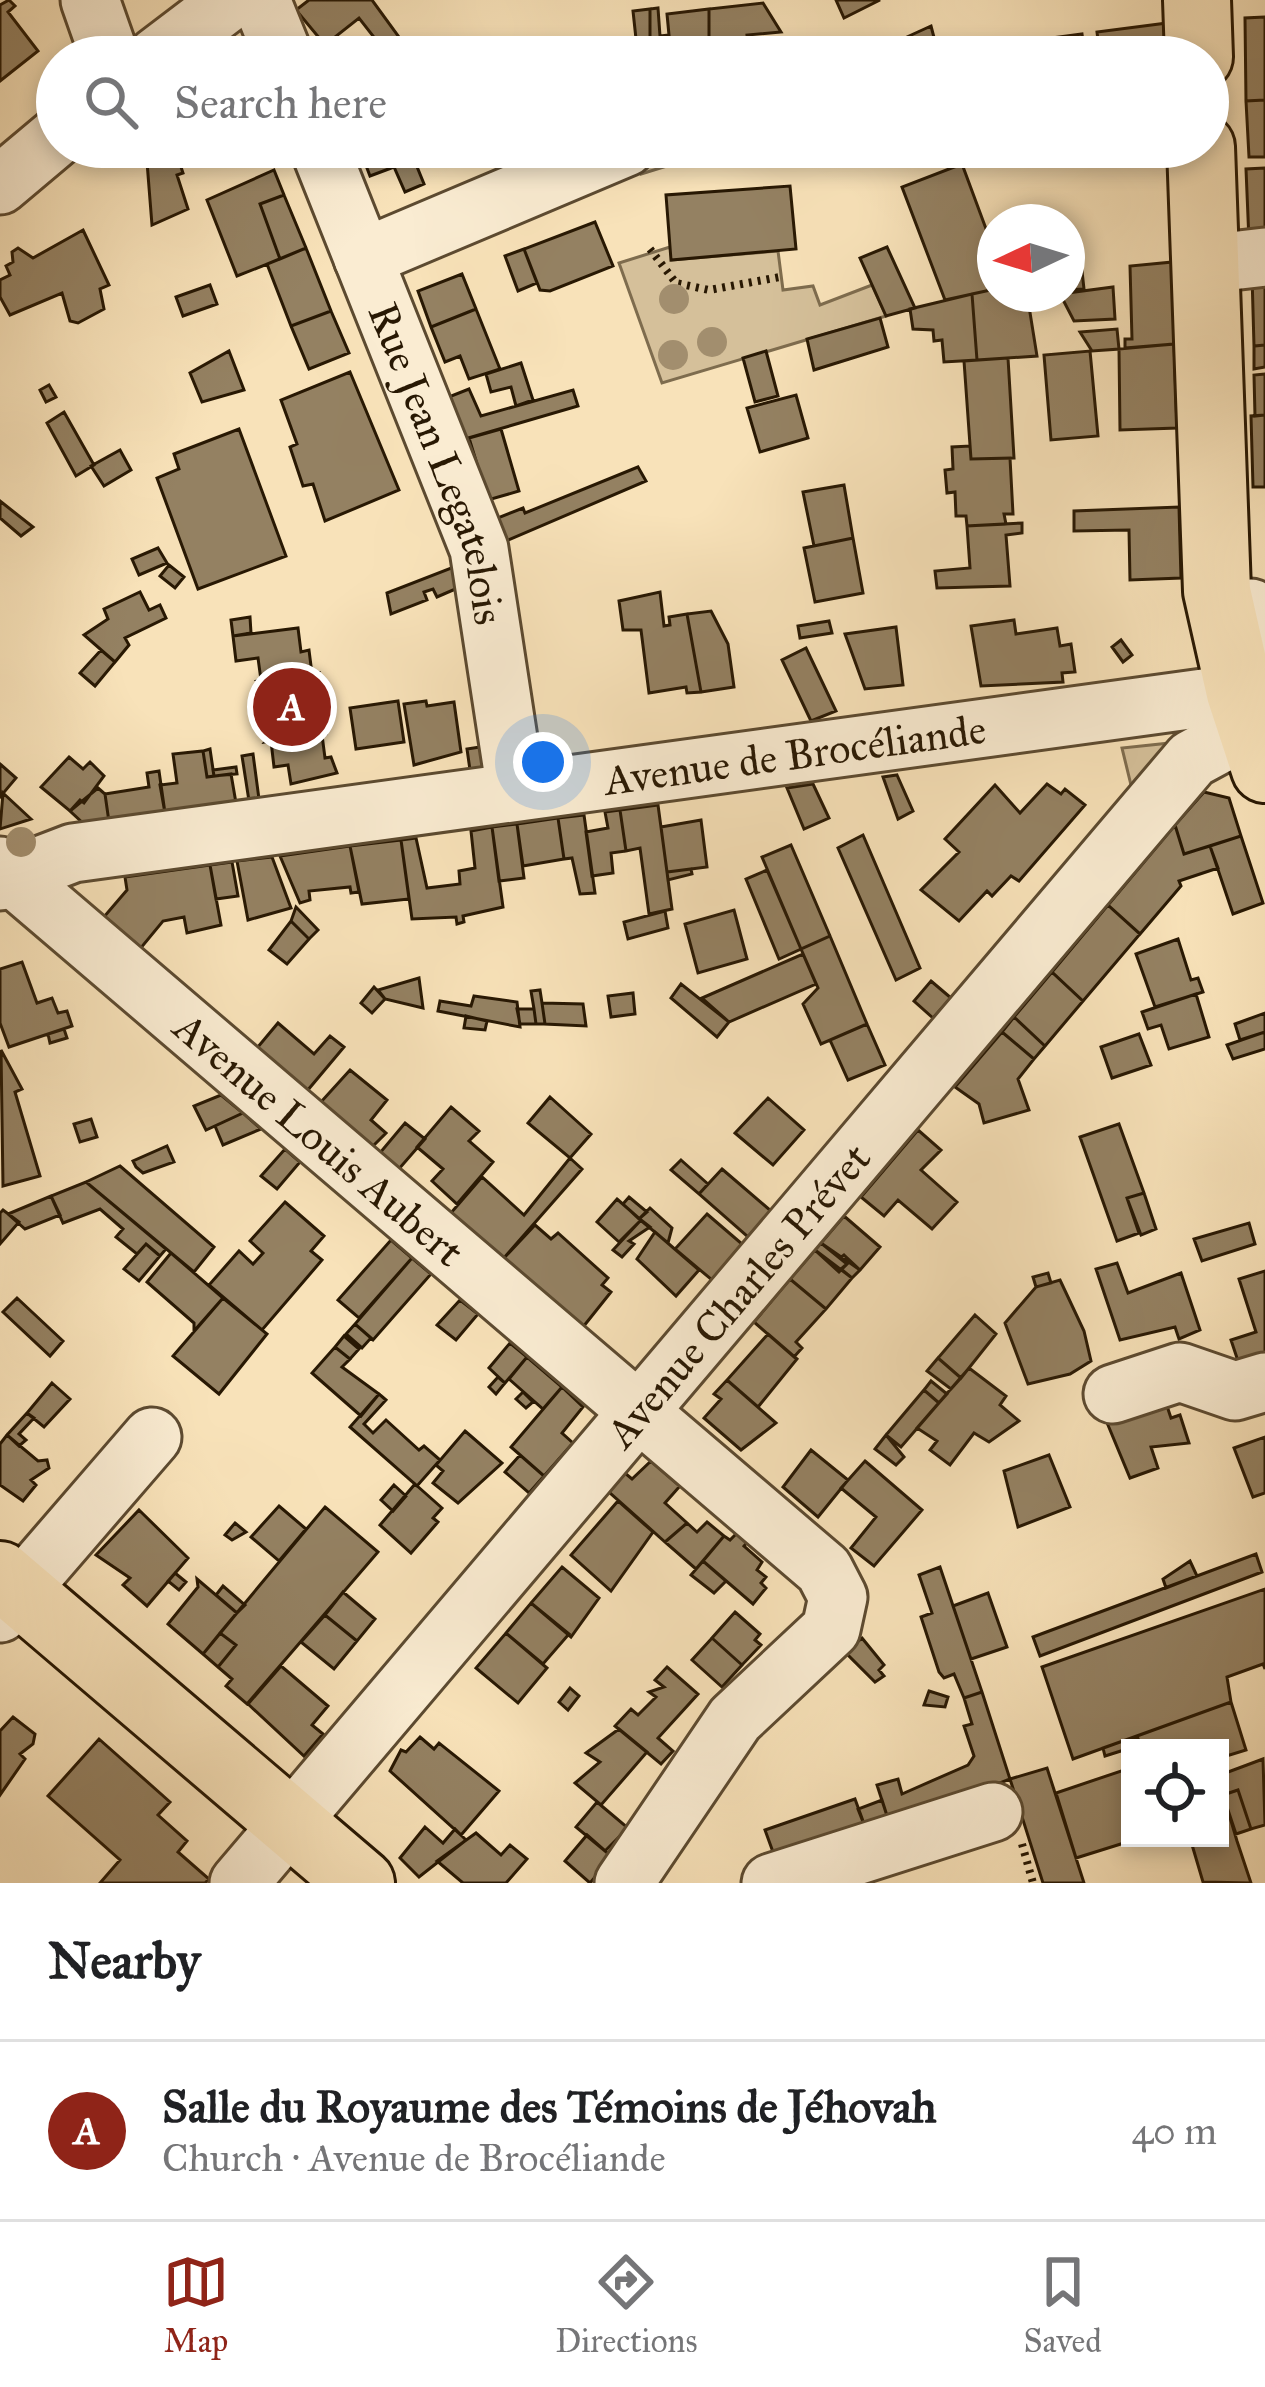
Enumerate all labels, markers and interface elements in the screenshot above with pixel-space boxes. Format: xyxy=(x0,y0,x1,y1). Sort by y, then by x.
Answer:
search box xyxy=(36,36,1229,168)
icon: search xyxy=(78,69,144,135)
text: Search here xyxy=(174,75,387,130)
north arrow xyxy=(977,204,1085,312)
street label: Rue Jean Legatelois xyxy=(357,295,515,628)
pin: A xyxy=(253,662,331,752)
street label: Avenue de Brocéliande xyxy=(599,703,989,807)
your location xyxy=(513,732,573,792)
street label: Avenue Louis Aubert xyxy=(162,1000,474,1278)
street label: Avenue Charles Prévet xyxy=(594,1133,882,1460)
map controls xyxy=(1121,1739,1229,1847)
button: locate xyxy=(1121,1739,1229,1847)
text: Nearby xyxy=(48,1930,200,1992)
text: Salle du Royaume des Témoins de Jéhovah xyxy=(162,2079,936,2134)
text: A xyxy=(74,2107,100,2155)
text: 40 m xyxy=(1131,2107,1217,2155)
text: Church · Avenue de Brocéliande xyxy=(162,2134,666,2182)
tab: Map xyxy=(163,2249,229,2361)
tab: Directions xyxy=(555,2249,697,2361)
tab: Saved xyxy=(1024,2249,1102,2361)

